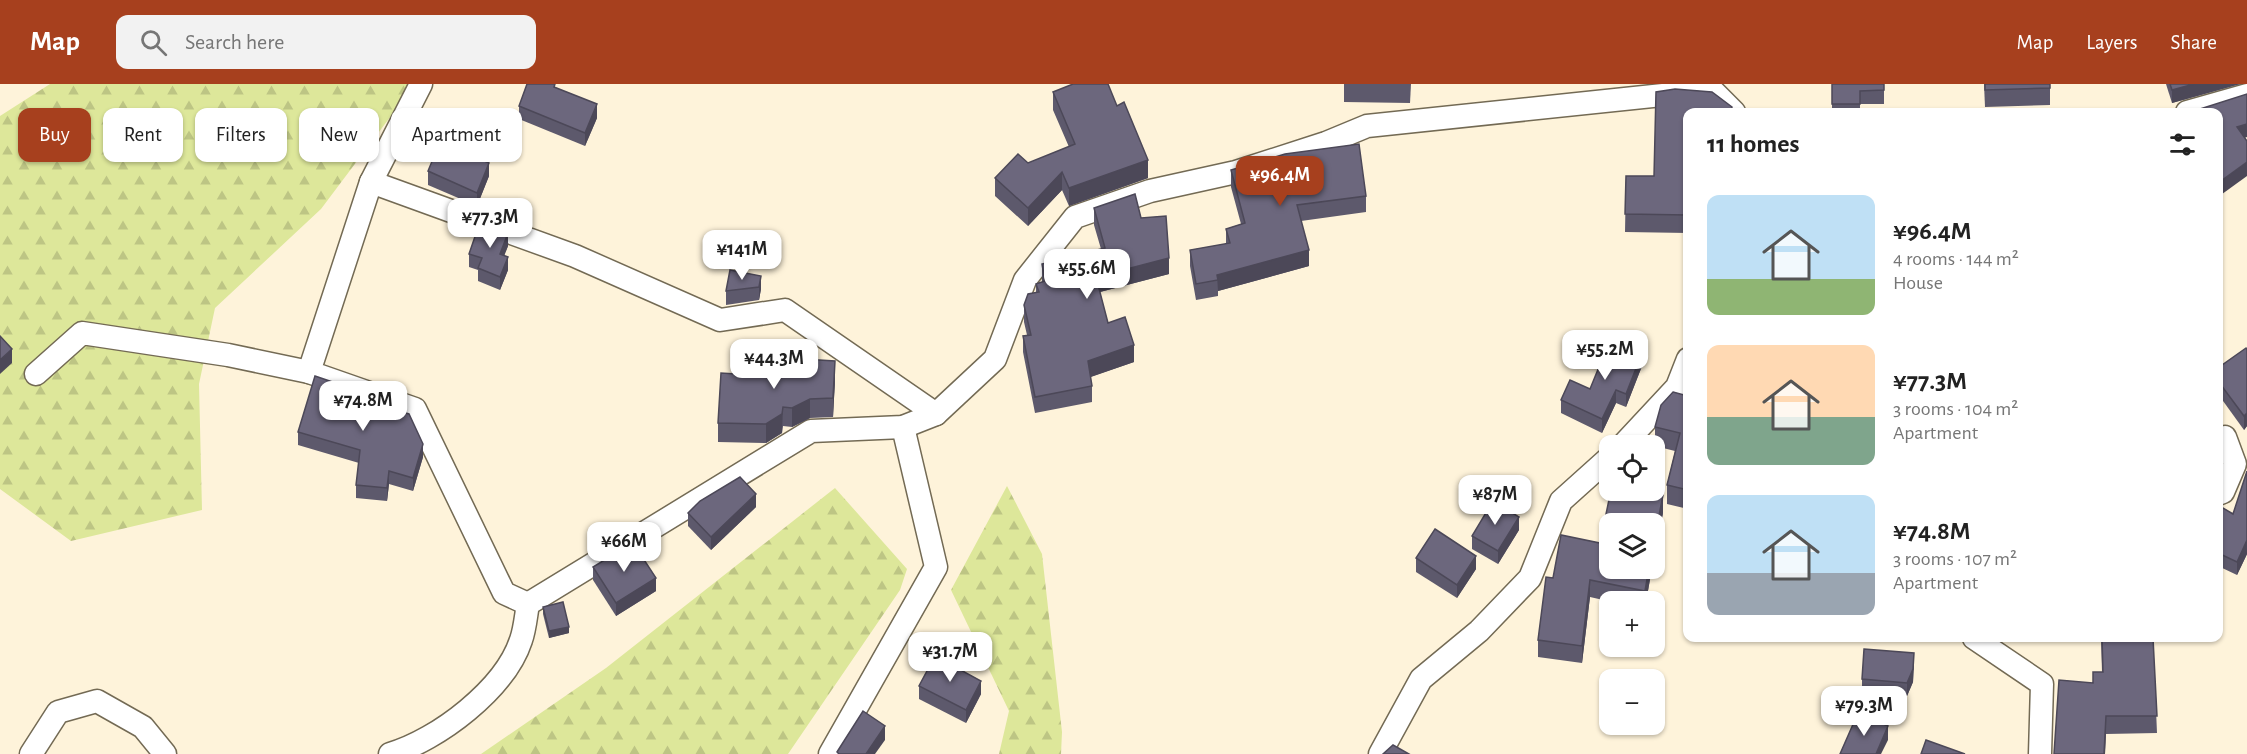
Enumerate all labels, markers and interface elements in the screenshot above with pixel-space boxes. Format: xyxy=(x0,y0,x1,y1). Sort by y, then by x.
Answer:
search box xyxy=(116,15,536,69)
icon: search xyxy=(137,26,170,59)
text: Map xyxy=(30,28,80,56)
text: Search here xyxy=(185,31,284,53)
text: Map xyxy=(2017,32,2053,53)
text: Layers xyxy=(2086,32,2137,53)
text: Share xyxy=(2170,32,2217,53)
chip: Buy xyxy=(18,108,91,162)
chip: Rent xyxy=(103,108,183,162)
chip: Filters xyxy=(195,108,287,162)
chip: New xyxy=(299,108,379,162)
chip: Apartment xyxy=(391,108,522,162)
icon: filters xyxy=(2166,128,2199,161)
text: 11 homes xyxy=(1707,131,1799,157)
pin: ¥96.4M xyxy=(1231,156,1329,207)
text: ¥96.4M xyxy=(1250,165,1310,185)
pin: ¥77.3M xyxy=(441,198,539,249)
text: ¥77.3M xyxy=(462,207,518,227)
text: ¥96.4M xyxy=(1893,218,1972,244)
icon: home xyxy=(1755,219,1827,291)
pin: ¥141M xyxy=(700,230,784,281)
text: ¥141M xyxy=(717,239,767,259)
pin: ¥55.6M xyxy=(1038,249,1136,300)
text: 4 rooms · 144 m² xyxy=(1893,249,2019,269)
text: ¥55.6M xyxy=(1058,258,1116,278)
text: House xyxy=(1893,273,1943,293)
pin: ¥55.2M xyxy=(1556,330,1654,381)
pin: ¥44.3M xyxy=(725,339,823,390)
text: ¥55.2M xyxy=(1576,339,1634,359)
text: ¥44.3M xyxy=(744,348,804,368)
text: ¥77.3M xyxy=(1893,368,1967,394)
icon: home xyxy=(1755,369,1827,441)
pin: ¥74.8M xyxy=(314,381,412,432)
text: ¥74.8M xyxy=(333,390,393,410)
text: 3 rooms · 104 m² xyxy=(1893,399,2018,419)
text: Apartment xyxy=(1893,423,1978,443)
map controls xyxy=(1599,435,1665,735)
button: locate xyxy=(1599,435,1665,501)
pin: ¥87M xyxy=(1459,475,1531,526)
text: ¥87M xyxy=(1473,484,1517,504)
button: layers xyxy=(1599,513,1665,579)
text: ¥74.8M xyxy=(1893,518,1970,544)
icon: home xyxy=(1755,519,1827,591)
pin: ¥66M xyxy=(588,522,660,573)
text: ¥66M xyxy=(601,531,647,551)
text: 3 rooms · 107 m² xyxy=(1893,549,2017,569)
text: Apartment xyxy=(1893,573,1978,593)
button: + xyxy=(1599,591,1665,657)
pin: ¥31.7M xyxy=(901,632,999,683)
text: ¥31.7M xyxy=(922,641,978,661)
button: − xyxy=(1599,669,1665,735)
pin: ¥79.3M xyxy=(1815,686,1913,737)
text: ¥79.3M xyxy=(1835,695,1893,715)

